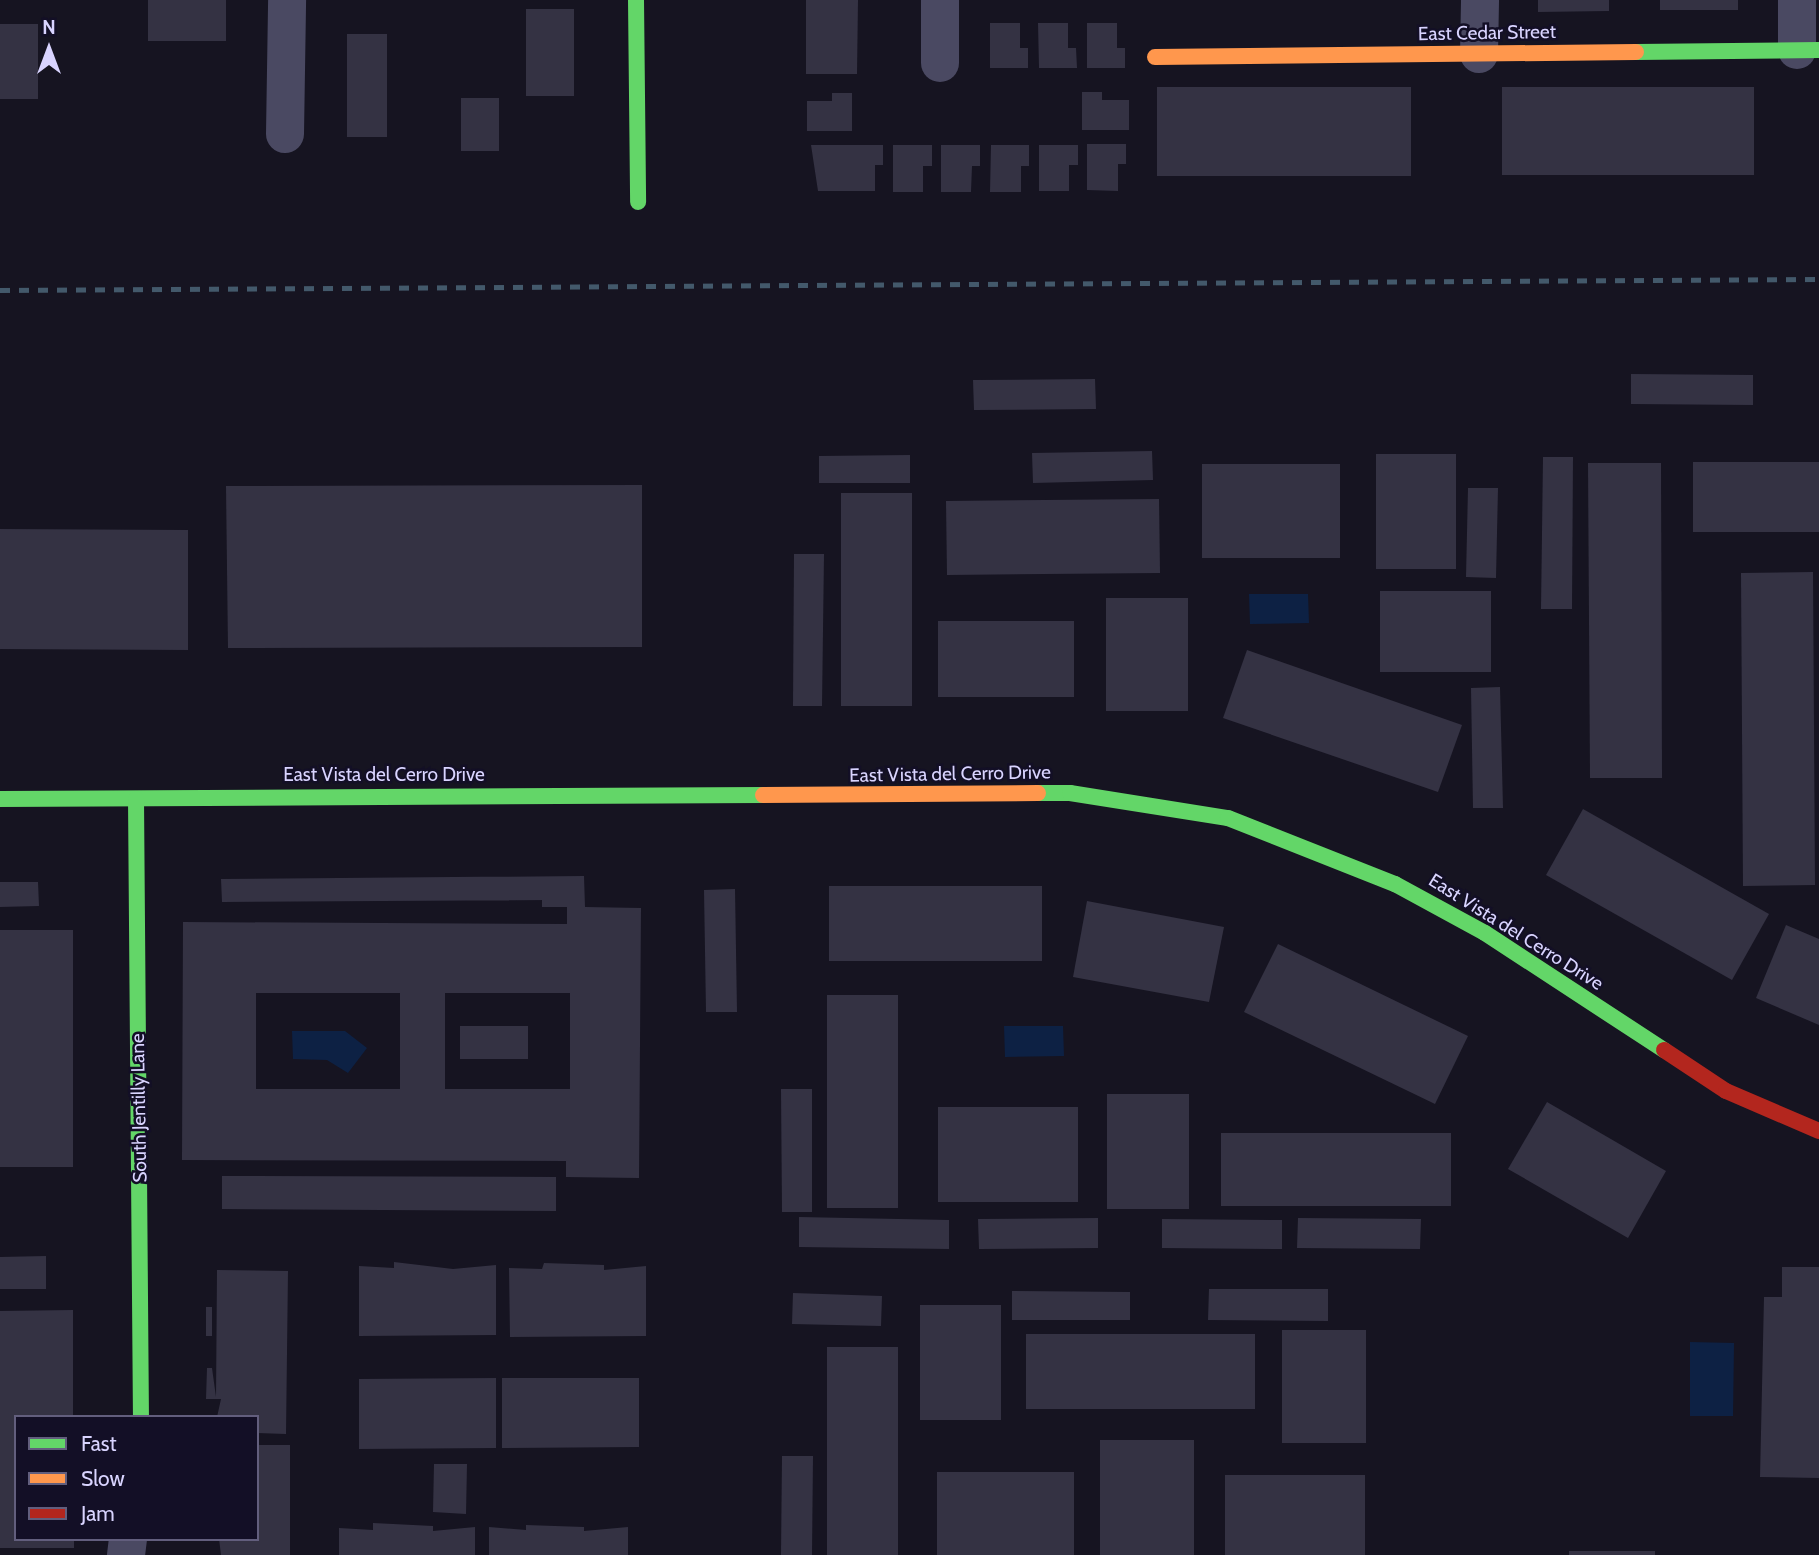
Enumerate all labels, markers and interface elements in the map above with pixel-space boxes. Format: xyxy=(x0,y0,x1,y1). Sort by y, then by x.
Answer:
north arrow xyxy=(14,14,84,84)
text: N xyxy=(42,16,56,39)
street label: East Cedar Street xyxy=(1418,20,1556,46)
street label: East Vista del Cerro Drive xyxy=(849,761,1051,787)
street label: East Vista del Cerro Drive xyxy=(283,764,485,786)
street label: East Vista del Cerro Drive xyxy=(1424,869,1608,995)
street label: South Jentilly Lane xyxy=(126,1033,152,1183)
legend xyxy=(14,1415,259,1541)
text: Fast xyxy=(81,1431,117,1456)
text: Slow xyxy=(81,1466,125,1491)
text: Jam xyxy=(81,1501,115,1526)

